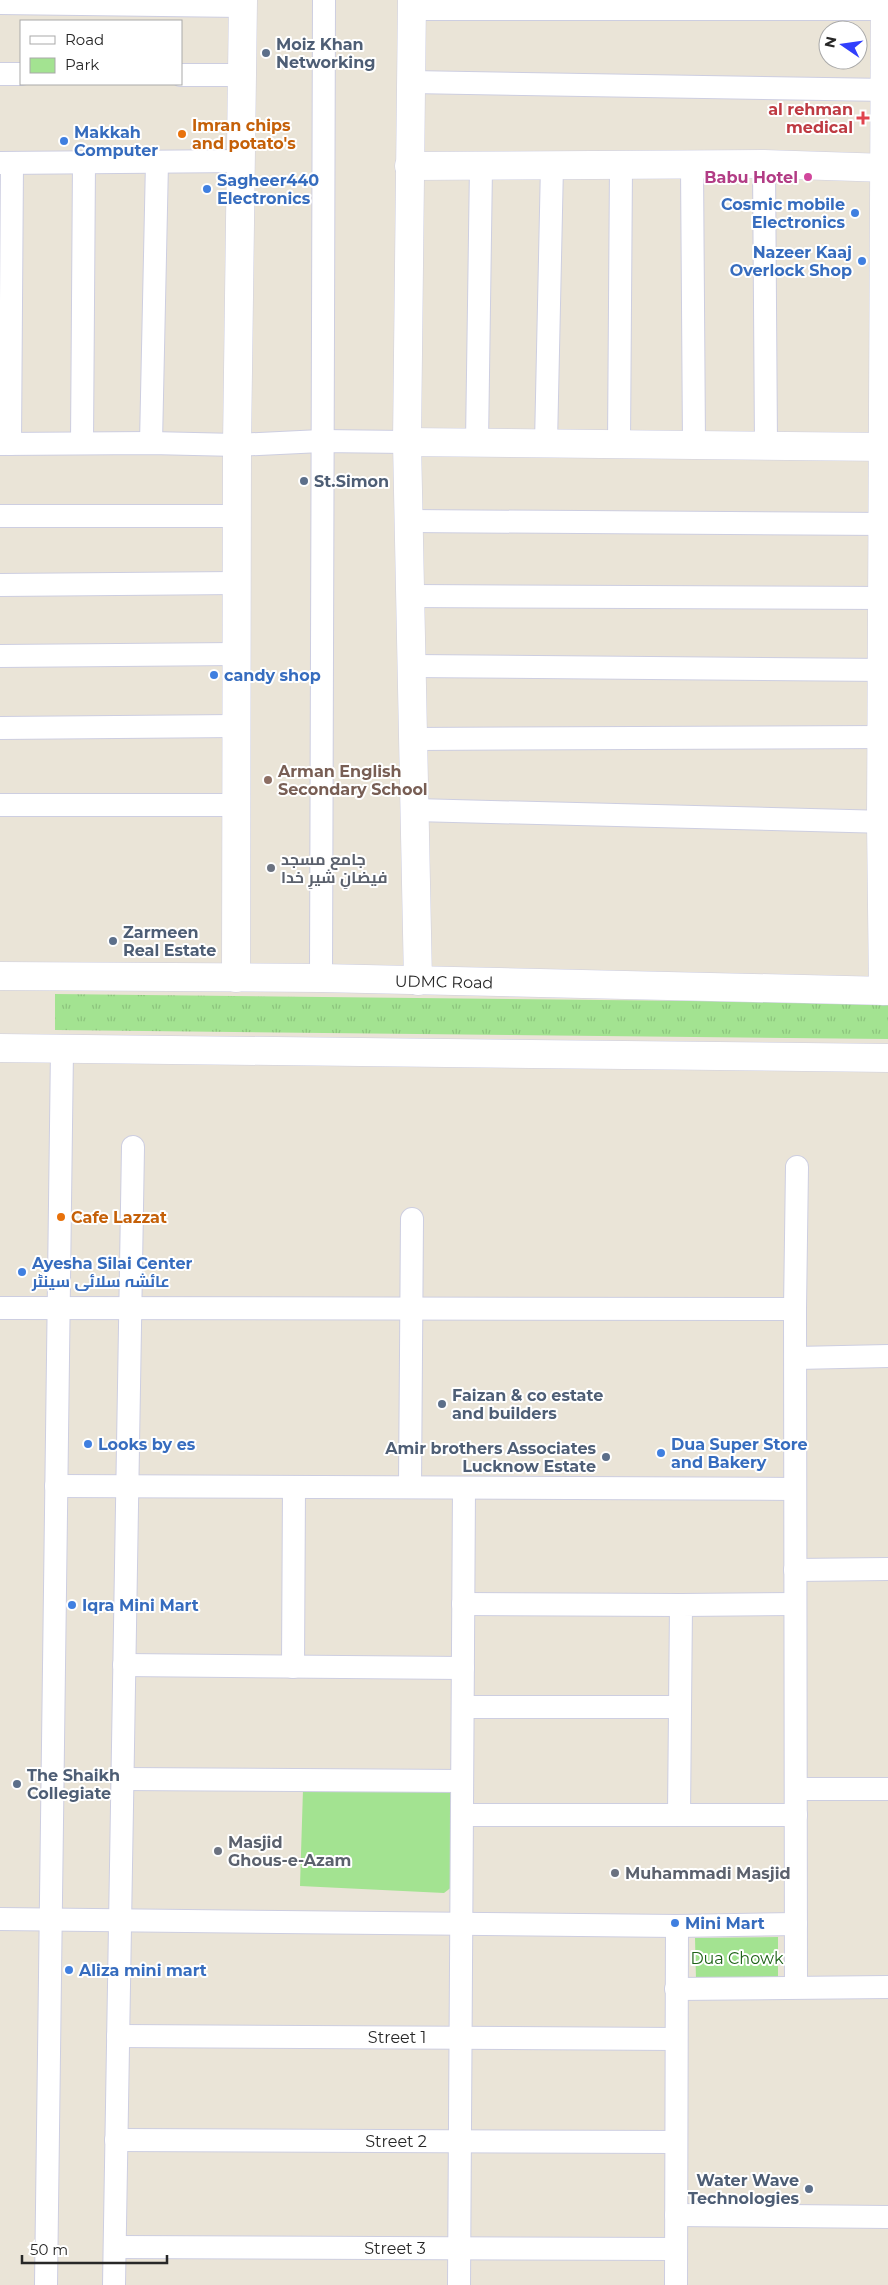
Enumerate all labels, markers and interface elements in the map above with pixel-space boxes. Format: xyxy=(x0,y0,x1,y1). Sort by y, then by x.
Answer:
legend xyxy=(20,20,182,85)
north arrow xyxy=(818,20,868,70)
text: Road xyxy=(65,30,104,49)
place label: Moiz Khan Networking xyxy=(276,35,376,72)
text: N xyxy=(820,35,840,50)
marker: Moiz Khan Networking xyxy=(260,47,272,59)
text: Park xyxy=(65,55,99,74)
place label: al rehman medical xyxy=(768,100,853,137)
marker: al rehman medical xyxy=(857,112,869,124)
place label: Imran chips and potato's xyxy=(192,116,296,153)
place label: Makkah Computer xyxy=(74,123,158,160)
marker: Imran chips and potato's xyxy=(176,128,188,140)
marker: Makkah Computer xyxy=(58,135,70,147)
place label: Babu Hotel xyxy=(704,168,798,187)
place label: Sagheer440 Electronics xyxy=(217,171,319,208)
marker: Babu Hotel xyxy=(802,171,814,183)
marker: Sagheer440 Electronics xyxy=(201,183,213,195)
place label: Cosmic mobile Electronics xyxy=(721,195,845,232)
marker: Cosmic mobile Electronics xyxy=(849,207,861,219)
place label: Nazeer Kaaj Overlock Shop xyxy=(730,243,852,280)
marker: Nazeer Kaaj Overlock Shop xyxy=(856,255,868,267)
place label: St.Simon xyxy=(314,472,389,491)
marker: St.Simon xyxy=(298,475,310,487)
place label: candy shop xyxy=(224,666,321,685)
marker: candy shop xyxy=(208,669,220,681)
place label: Arman English Secondary School xyxy=(277,762,428,799)
marker: Arman English Secondary School xyxy=(262,774,274,786)
place label: جامع مسجد فیضانِ شیرِ خدا xyxy=(281,850,388,889)
marker: جامع مسجد فیضانِ شیرِ خدا xyxy=(265,862,277,874)
place label: Zarmeen Real Estate xyxy=(123,923,216,960)
marker: Zarmeen Real Estate xyxy=(107,935,119,947)
street label: UDMC Road xyxy=(395,972,493,992)
place label: Cafe Lazzat xyxy=(71,1208,167,1227)
marker: Cafe Lazzat xyxy=(55,1211,67,1223)
place label: Ayesha Silai Center عائشہ سلائی سینٹر xyxy=(31,1254,192,1291)
marker: Ayesha Silai Center عائشہ سلائی سینٹر xyxy=(16,1266,28,1278)
place label: Faizan & co estate and builders xyxy=(452,1386,603,1423)
marker: Faizan & co estate and builders xyxy=(436,1398,448,1410)
place label: Looks by es xyxy=(98,1435,196,1454)
place label: Dua Super Store and Bakery xyxy=(671,1435,808,1472)
marker: Looks by es xyxy=(82,1438,94,1450)
place label: Amir brothers Associates Lucknow Estate xyxy=(384,1439,597,1476)
marker: Dua Super Store and Bakery xyxy=(655,1447,667,1459)
marker: Amir brothers Associates Lucknow Estate xyxy=(600,1451,612,1463)
place label: Iqra Mini Mart xyxy=(82,1596,199,1615)
marker: Iqra Mini Mart xyxy=(66,1599,78,1611)
place label: The Shaikh Collegiate xyxy=(27,1766,120,1803)
marker: The Shaikh Collegiate xyxy=(11,1778,23,1790)
place label: Masjid Ghous-e-Azam xyxy=(228,1833,351,1870)
marker: Masjid Ghous-e-Azam xyxy=(212,1845,224,1857)
place label: Muhammadi Masjid xyxy=(625,1864,791,1883)
marker: Muhammadi Masjid xyxy=(609,1867,621,1879)
place label: Mini Mart xyxy=(685,1914,765,1933)
marker: Mini Mart xyxy=(669,1917,681,1929)
park label: Dua Chowk xyxy=(690,1949,784,1968)
place label: Aliza mini mart xyxy=(78,1961,207,1980)
marker: Aliza mini mart xyxy=(63,1964,75,1976)
street label: Street 1 xyxy=(368,2028,426,2047)
street label: Street 2 xyxy=(365,2132,427,2151)
place label: Water Wave Technologies xyxy=(688,2171,800,2208)
marker: Water Wave Technologies xyxy=(803,2183,815,2195)
scale bar xyxy=(22,2232,168,2264)
street label: Street 3 xyxy=(364,2239,426,2258)
text: 50 m xyxy=(30,2240,68,2259)

